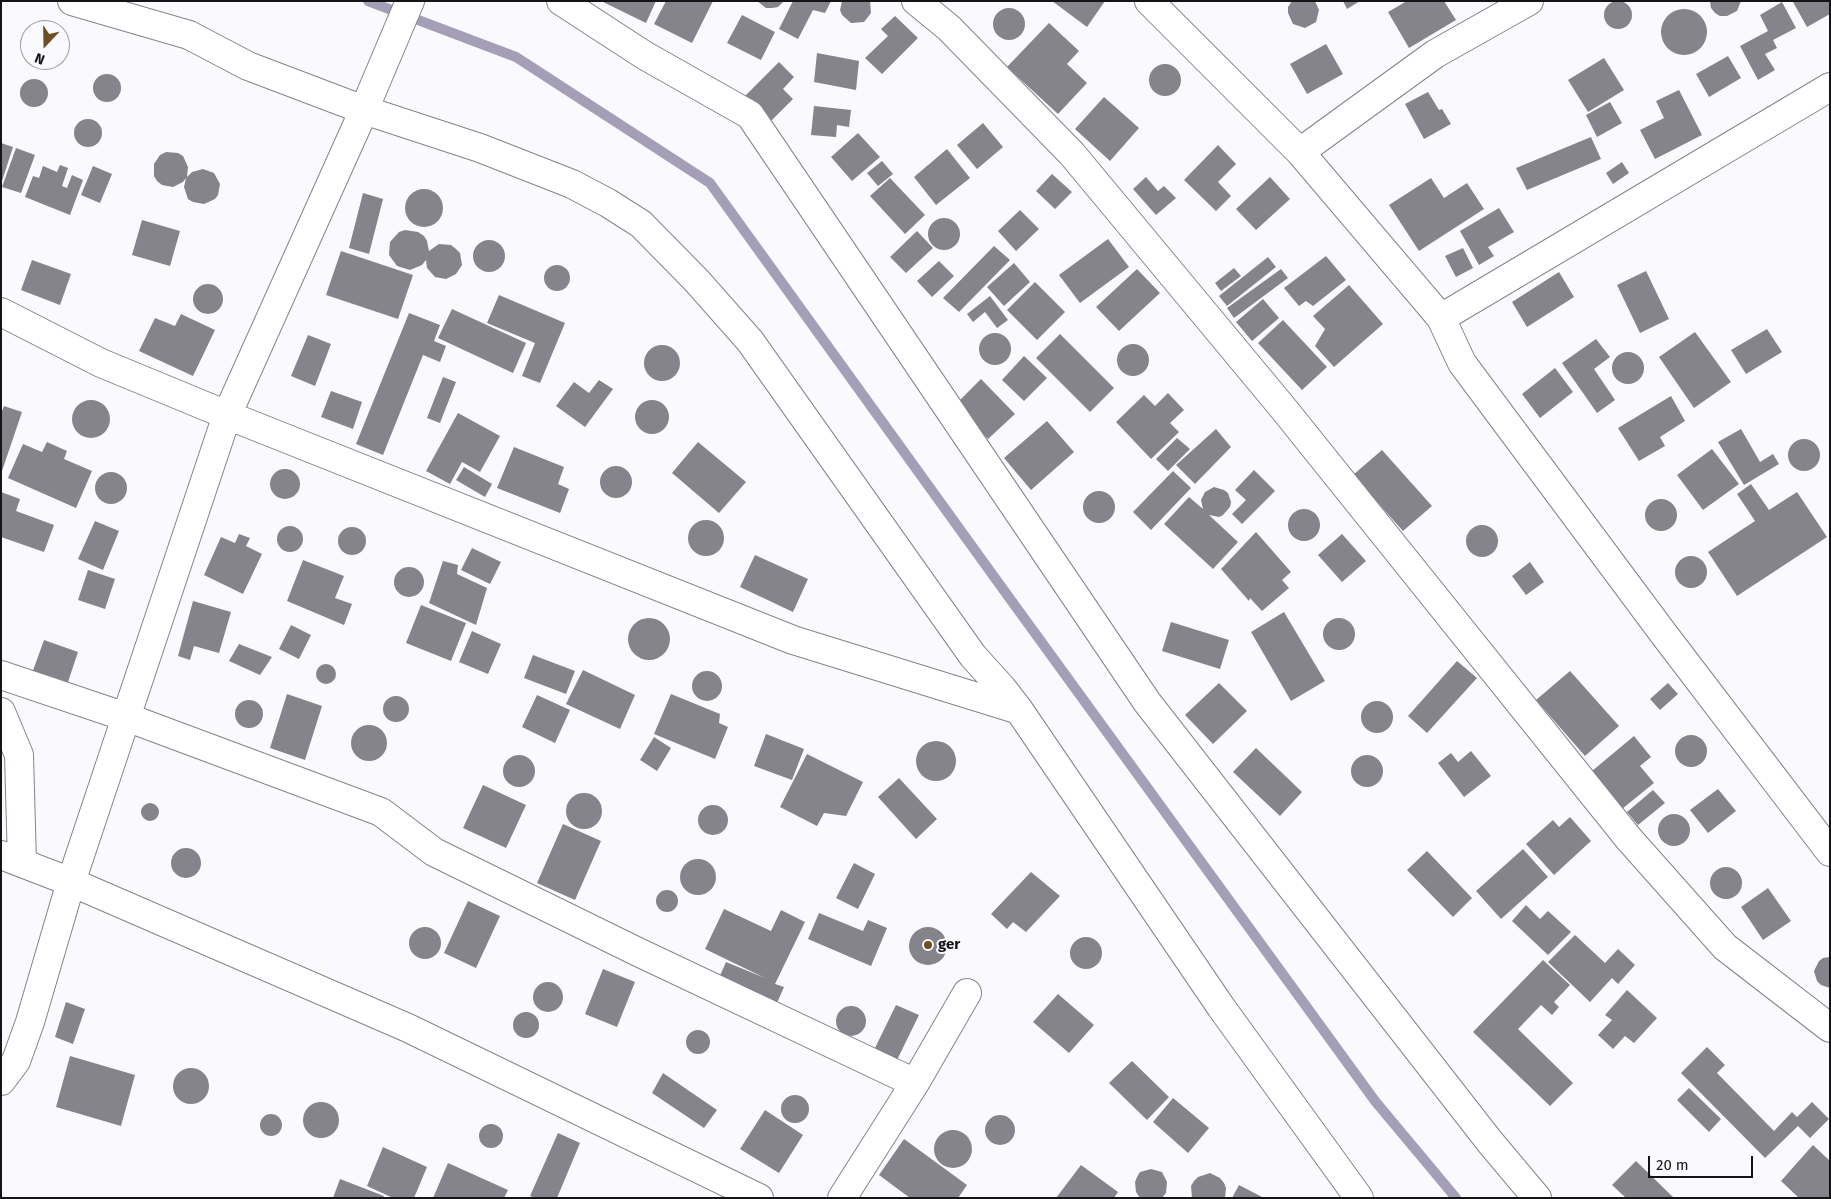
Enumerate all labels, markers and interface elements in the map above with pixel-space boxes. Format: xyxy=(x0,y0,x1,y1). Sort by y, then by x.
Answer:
north arrow xyxy=(20,20,70,70)
text: N xyxy=(32,49,47,68)
place label: ger xyxy=(938,936,960,954)
marker: ger xyxy=(922,939,934,951)
scale bar xyxy=(1651,1146,1756,1178)
text: 20 m xyxy=(1656,1156,1689,1174)

